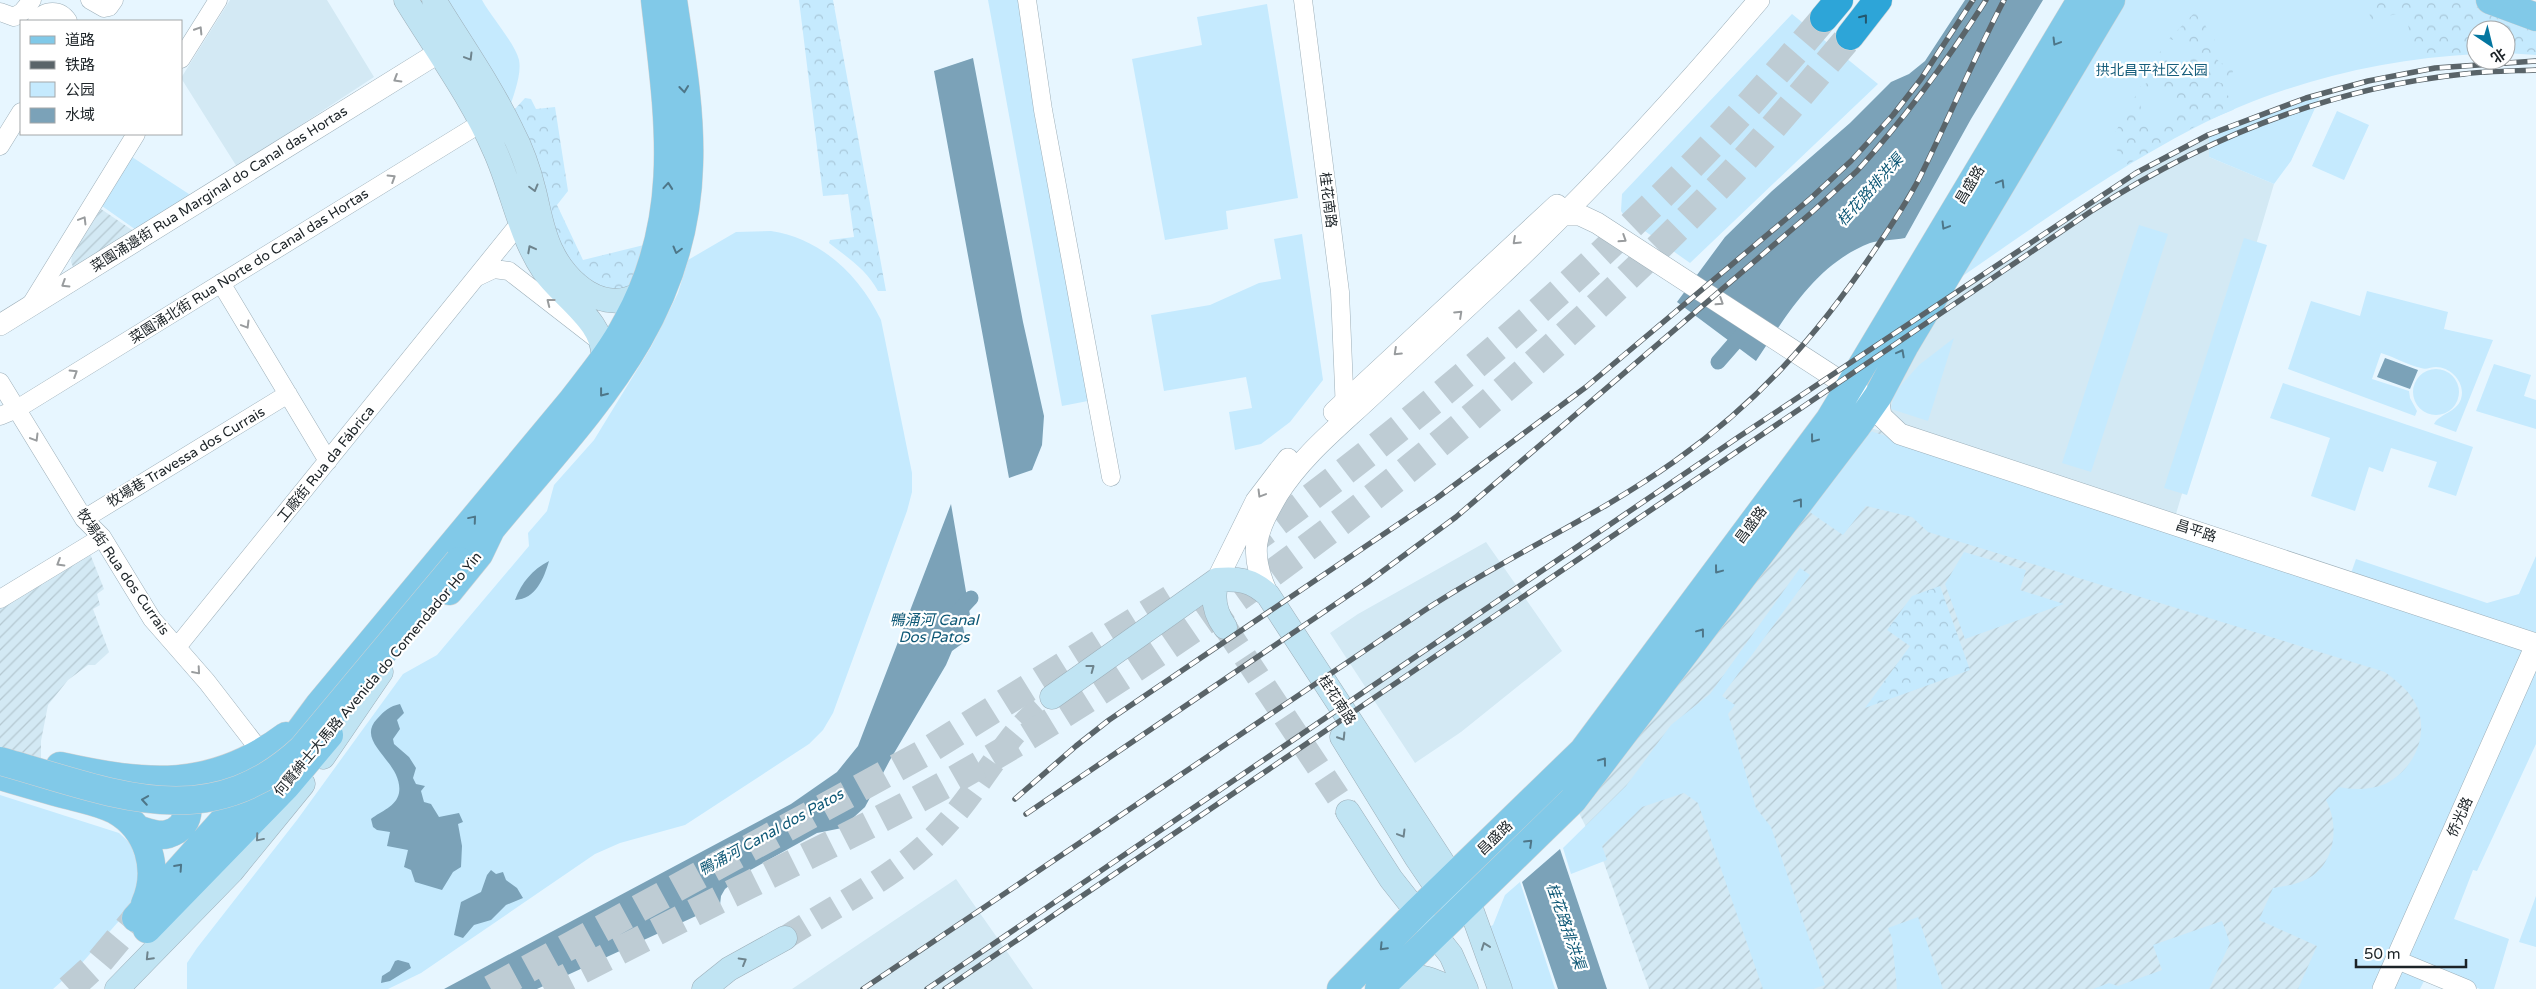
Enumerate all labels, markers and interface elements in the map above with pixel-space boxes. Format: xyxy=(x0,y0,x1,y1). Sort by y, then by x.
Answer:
one-way arrow xyxy=(1858,15,1866,24)
legend xyxy=(20,20,182,135)
north arrow xyxy=(2466,20,2516,70)
one-way arrow xyxy=(193,26,203,35)
text: 道路 xyxy=(65,31,95,49)
one-way arrow xyxy=(2052,36,2062,45)
text: 北 xyxy=(2488,44,2509,66)
one-way arrow xyxy=(462,51,472,60)
text: 铁路 xyxy=(65,56,95,74)
park label: 拱北昌平社区公园 xyxy=(2096,62,2208,79)
one-way arrow xyxy=(393,72,402,82)
text: 公园 xyxy=(65,81,95,99)
one-way arrow xyxy=(678,85,689,93)
street label: 菜園涌邊街 Rua Marginal do Canal das Hortas xyxy=(88,102,351,276)
text: 水域 xyxy=(65,106,95,124)
water label: 桂花路排洪渠 xyxy=(1833,149,1908,229)
street label: 昌盛路 xyxy=(1952,163,1988,207)
street label: 桂花南路 xyxy=(1316,171,1340,229)
one-way arrow xyxy=(386,175,395,185)
one-way arrow xyxy=(1995,179,2005,188)
one-way arrow xyxy=(663,182,674,190)
one-way arrow xyxy=(528,184,538,192)
street label: 菜園涌北街 Rua Norte do Canal das Hortas xyxy=(126,185,372,347)
one-way arrow xyxy=(76,216,86,225)
one-way arrow xyxy=(1942,221,1952,230)
one-way arrow xyxy=(1618,233,1627,243)
one-way arrow xyxy=(1513,235,1522,244)
one-way arrow xyxy=(672,245,683,254)
one-way arrow xyxy=(527,246,537,255)
one-way arrow xyxy=(62,278,71,288)
one-way arrow xyxy=(1714,296,1723,305)
one-way arrow xyxy=(547,300,556,308)
one-way arrow xyxy=(1454,311,1463,320)
one-way arrow xyxy=(240,320,249,329)
one-way arrow xyxy=(1394,346,1403,355)
one-way arrow xyxy=(1895,349,1905,358)
one-way arrow xyxy=(69,370,78,380)
one-way arrow xyxy=(600,387,608,396)
street label: 牧場巷 Travessa dos Currais xyxy=(104,403,268,511)
street label: 工廠街 Rua da Fábrica xyxy=(274,403,378,525)
one-way arrow xyxy=(28,433,38,442)
one-way arrow xyxy=(1812,433,1820,442)
one-way arrow xyxy=(1257,488,1267,497)
one-way arrow xyxy=(1793,498,1802,508)
street label: 昌盛路 xyxy=(1732,503,1770,547)
street label: 牧場街 Rua dos Currais xyxy=(73,506,173,639)
one-way arrow xyxy=(467,516,476,525)
street label: 昌平路 xyxy=(2173,516,2219,546)
street label: 何賢紳士大馬路 Avenida do Comendador Ho Yin xyxy=(271,548,485,800)
one-way arrow xyxy=(57,556,66,566)
one-way arrow xyxy=(1715,564,1723,573)
water label: 鴨涌河 Canal Dos Patos xyxy=(889,611,981,646)
one-way arrow xyxy=(1695,629,1703,638)
one-way arrow xyxy=(192,665,201,674)
one-way arrow xyxy=(1085,665,1094,673)
street label: 桂花南路 xyxy=(1315,672,1359,728)
one-way arrow xyxy=(1336,731,1345,741)
one-way arrow xyxy=(1597,758,1605,767)
water label: 鴨涌河 Canal dos Patos xyxy=(696,784,848,879)
street label: 侨光路 xyxy=(2444,794,2476,840)
one-way arrow xyxy=(141,795,149,805)
street label: 昌盛路 xyxy=(1474,817,1516,859)
one-way arrow xyxy=(1395,828,1405,837)
one-way arrow xyxy=(256,832,265,841)
one-way arrow xyxy=(1524,840,1533,849)
one-way arrow xyxy=(173,864,182,873)
water label: 桂花路排洪渠 xyxy=(1543,881,1590,973)
scale bar xyxy=(2356,936,2466,968)
one-way arrow xyxy=(1380,941,1389,950)
one-way arrow xyxy=(1481,942,1491,951)
text: 50 m xyxy=(2364,945,2401,963)
one-way arrow xyxy=(145,951,154,960)
one-way arrow xyxy=(737,958,746,968)

